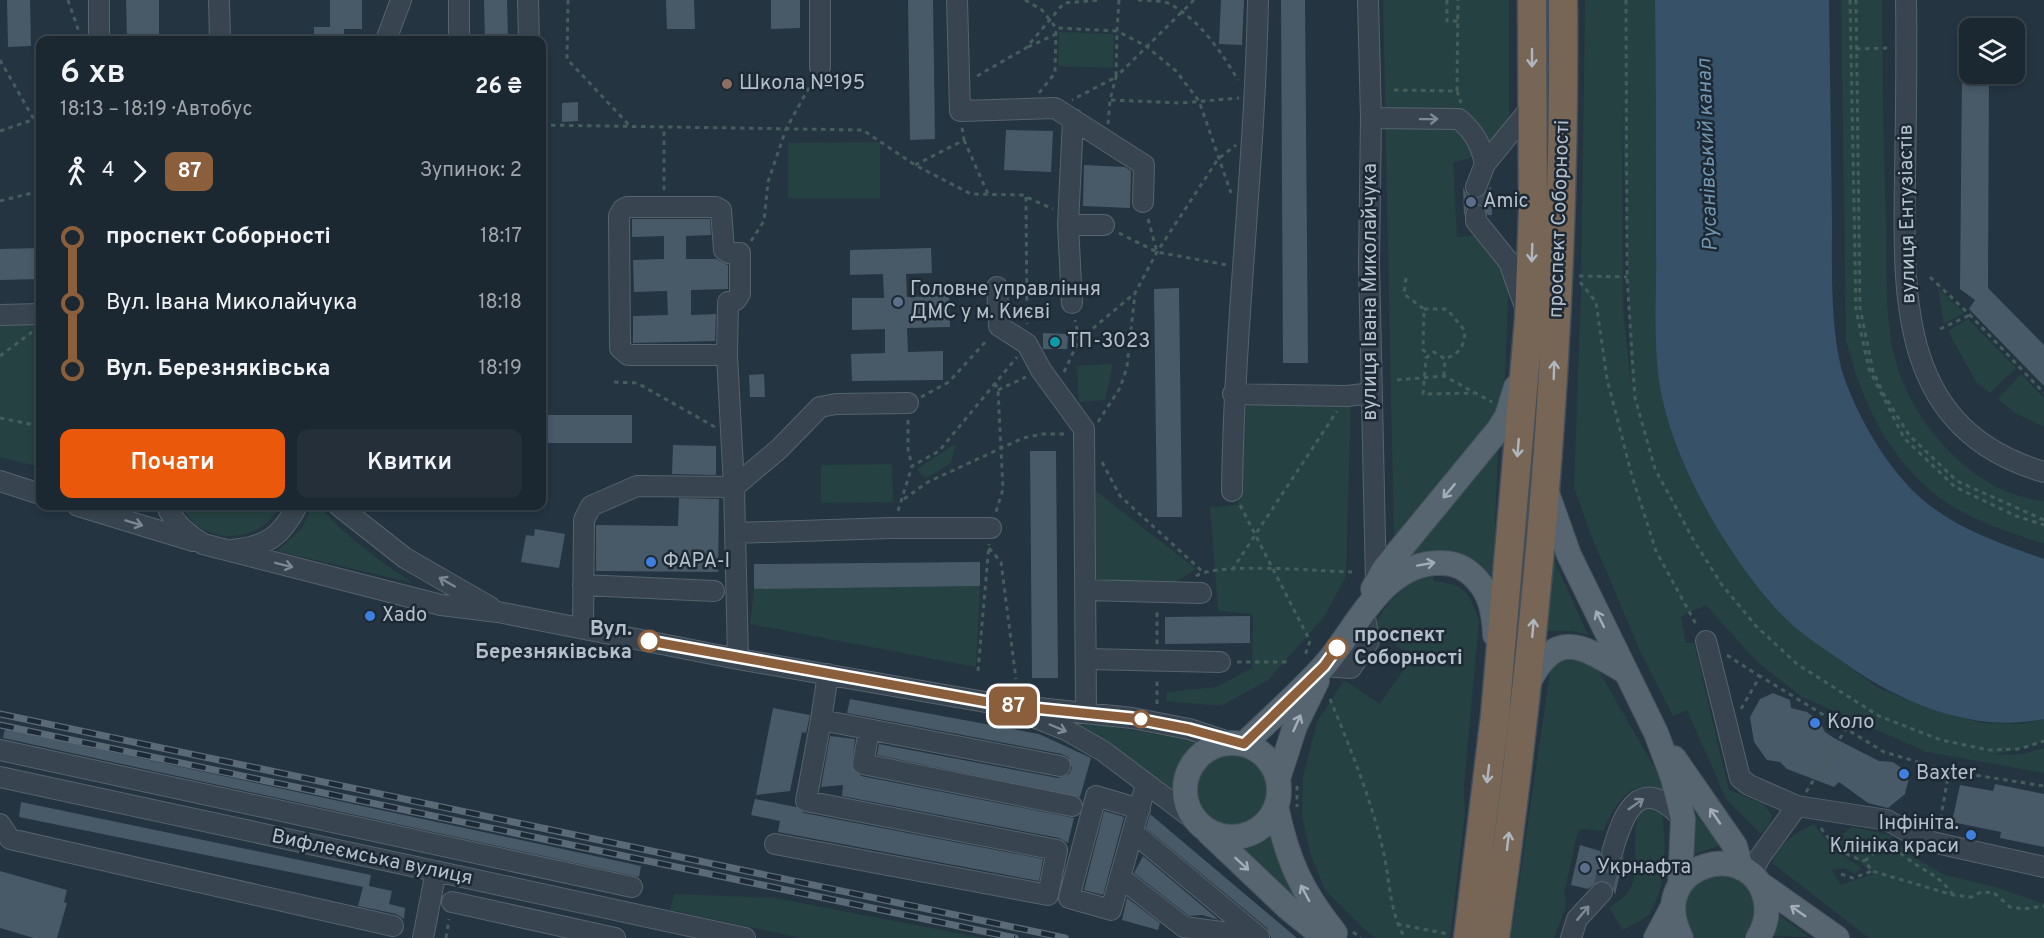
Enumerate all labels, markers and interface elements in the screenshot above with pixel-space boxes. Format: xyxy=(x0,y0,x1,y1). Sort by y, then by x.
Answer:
map controls xyxy=(1959,18,2025,84)
button: layers xyxy=(1959,18,2025,84)
one-way arrow xyxy=(1526,48,1538,68)
text: 6 хв xyxy=(60,53,126,95)
water label: Русанівський канал xyxy=(1691,57,1725,252)
place label: Школа №195 xyxy=(739,71,865,97)
text: 26 ₴ xyxy=(475,74,522,101)
marker: Школа №195 xyxy=(720,77,734,91)
text: 18:13 – 18:19 · Автобус xyxy=(60,97,252,123)
one-way arrow xyxy=(1419,114,1439,125)
street label: проспект Соборності xyxy=(1544,119,1576,319)
street label: вулиця Ентузіастів xyxy=(1893,124,1923,304)
icon: walk xyxy=(60,155,93,188)
icon: forward xyxy=(123,155,156,188)
text: 4 xyxy=(102,158,114,184)
text: 87 xyxy=(177,158,201,185)
text: Зупинок: 2 xyxy=(420,158,522,184)
street label: вулиця Івана Миколайчука xyxy=(1358,163,1384,421)
place label: Amic xyxy=(1483,189,1529,215)
marker: Amic xyxy=(1464,195,1478,209)
text: проспект Соборності xyxy=(106,224,331,251)
text: 18:17 xyxy=(480,224,522,250)
one-way arrow xyxy=(1526,243,1537,263)
place label: Головне управління ДМС у м. Києві xyxy=(910,277,1101,326)
text: Вул. Івана Миколайчука xyxy=(106,290,357,317)
text: 18:18 xyxy=(478,290,522,316)
marker: Головне управління ДМС у м. Києві xyxy=(891,295,905,309)
place label: ТП-3023 xyxy=(1067,329,1150,355)
marker: ТП-3023 xyxy=(1048,335,1062,349)
text: Вул. Березняківська xyxy=(106,356,330,383)
text: 18:19 xyxy=(478,356,522,382)
one-way arrow xyxy=(1548,361,1559,381)
button: Почати xyxy=(60,429,285,498)
button: Квитки xyxy=(297,429,522,498)
one-way arrow xyxy=(1512,437,1523,457)
one-way arrow xyxy=(1443,483,1456,499)
one-way arrow xyxy=(124,518,143,529)
place label: ФАРА-І xyxy=(663,549,730,575)
marker: ФАРА-І xyxy=(644,555,658,569)
one-way arrow xyxy=(1416,559,1435,570)
one-way arrow xyxy=(275,560,294,572)
one-way arrow xyxy=(439,576,456,588)
place label: Xado xyxy=(382,603,427,629)
marker: Xado xyxy=(363,609,377,623)
one-way arrow xyxy=(1594,611,1605,629)
place label: Вул. Березняківська xyxy=(475,617,632,666)
one-way arrow xyxy=(1528,618,1539,638)
place label: проспект Соборності xyxy=(1354,623,1463,672)
marker: Вул. Березняківська xyxy=(638,630,660,652)
marker: проспект Соборності xyxy=(1326,637,1348,659)
line badge: 87 xyxy=(986,686,1040,726)
text: 87 xyxy=(1001,693,1025,720)
unlabelled marker xyxy=(1132,710,1150,728)
place label: Коло xyxy=(1827,710,1874,736)
one-way arrow xyxy=(1291,715,1303,733)
marker: Коло xyxy=(1808,716,1822,730)
one-way arrow xyxy=(1049,722,1067,734)
place label: Baxter xyxy=(1916,761,1977,787)
one-way arrow xyxy=(1483,763,1494,783)
marker: Baxter xyxy=(1897,767,1911,781)
one-way arrow xyxy=(1628,798,1644,810)
one-way arrow xyxy=(1709,809,1721,825)
place label: Інфініта. Клініка краси xyxy=(1829,811,1959,860)
street label: Вифлеємська вулиця xyxy=(269,824,475,892)
marker: Інфініта. Клініка краси xyxy=(1964,828,1978,842)
one-way arrow xyxy=(1502,831,1513,851)
place label: Укрнафта xyxy=(1597,855,1691,881)
one-way arrow xyxy=(1235,857,1250,871)
marker: Укрнафта xyxy=(1578,861,1592,875)
one-way arrow xyxy=(1299,884,1311,902)
one-way arrow xyxy=(1577,905,1590,921)
one-way arrow xyxy=(1791,905,1807,917)

